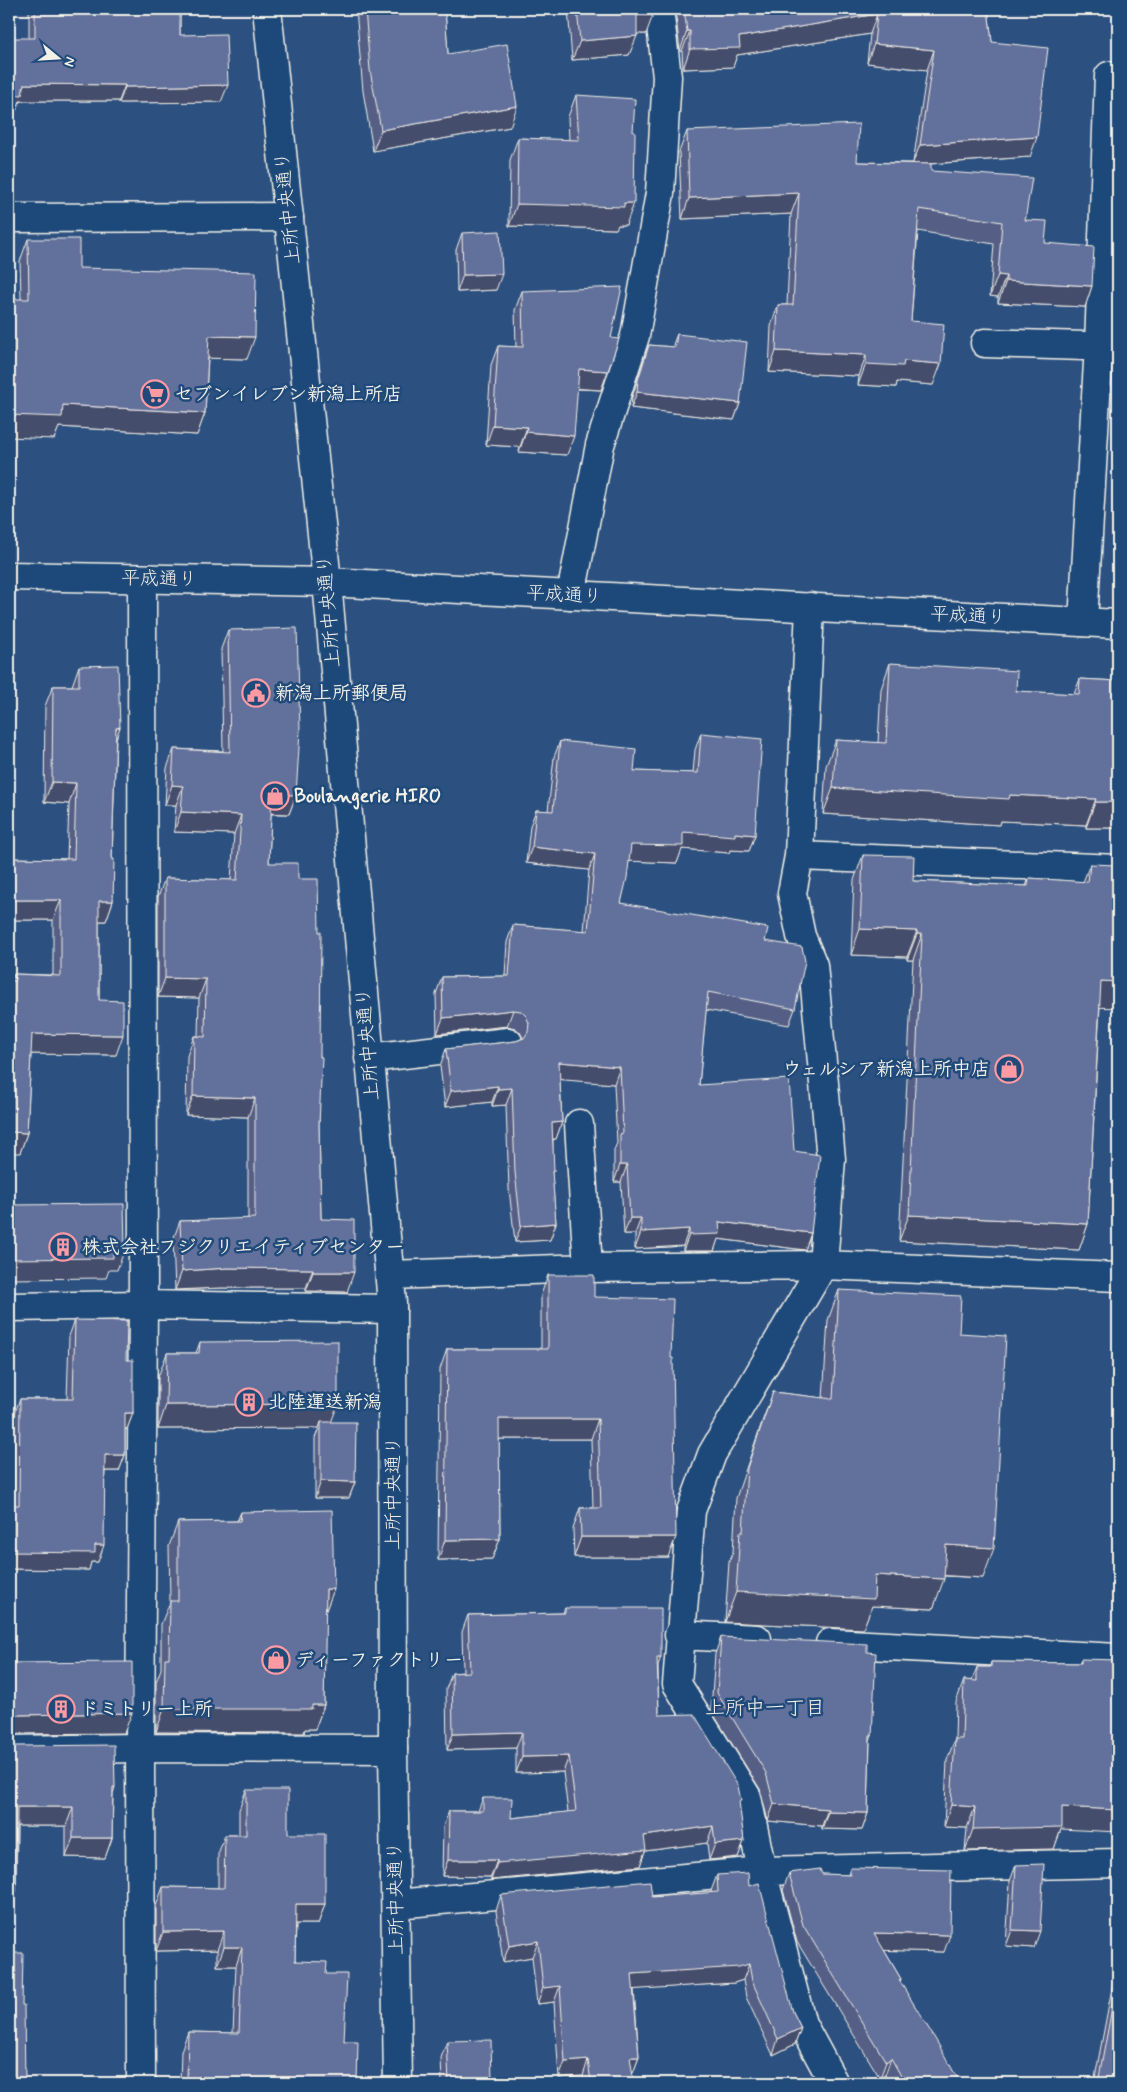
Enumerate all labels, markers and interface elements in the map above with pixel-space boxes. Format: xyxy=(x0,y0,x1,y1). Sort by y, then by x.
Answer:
north arrow xyxy=(32,32,82,82)
text: N xyxy=(59,54,79,69)
street label: 上所中央通り xyxy=(270,150,306,266)
supermarket icon: セブンイレブン新潟上所店 xyxy=(140,379,170,409)
place label: セブンイレブン新潟上所店 xyxy=(174,382,402,407)
street label: 上所中央通り xyxy=(312,553,346,669)
street label: 平成通り xyxy=(121,566,197,592)
street label: 平成通り xyxy=(525,581,603,609)
street label: 平成通り xyxy=(929,602,1007,630)
public building icon: 新潟上所郵便局 xyxy=(241,678,271,708)
place label: 新潟上所郵便局 xyxy=(275,681,408,706)
shop icon: Boulangerie HIRO xyxy=(260,781,290,811)
place label: Boulangerie HIRO xyxy=(294,784,441,810)
street label: 上所中央通り xyxy=(351,986,385,1102)
shop icon: ウェルシア新潟上所中店 xyxy=(994,1054,1024,1084)
place label: ウェルシア新潟上所中店 xyxy=(782,1057,990,1082)
building icon: 株式会社フジクリエイティブセンター xyxy=(48,1232,78,1262)
place label: 株式会社フジクリエイティブセンター xyxy=(82,1235,404,1260)
building icon: 北陸運送新潟 xyxy=(234,1387,264,1417)
place label: 北陸運送新潟 xyxy=(268,1390,382,1415)
street label: 上所中央通り xyxy=(381,1436,406,1550)
shop icon: ディーファクトリー xyxy=(261,1645,291,1675)
place label: ディーファクトリー xyxy=(295,1648,463,1673)
building icon: ドミトリー上所 xyxy=(46,1694,76,1724)
district label: 上所中一丁目 xyxy=(705,1695,825,1722)
place label: ドミトリー上所 xyxy=(80,1697,213,1722)
street label: 上所中央通り xyxy=(383,1841,409,1955)

